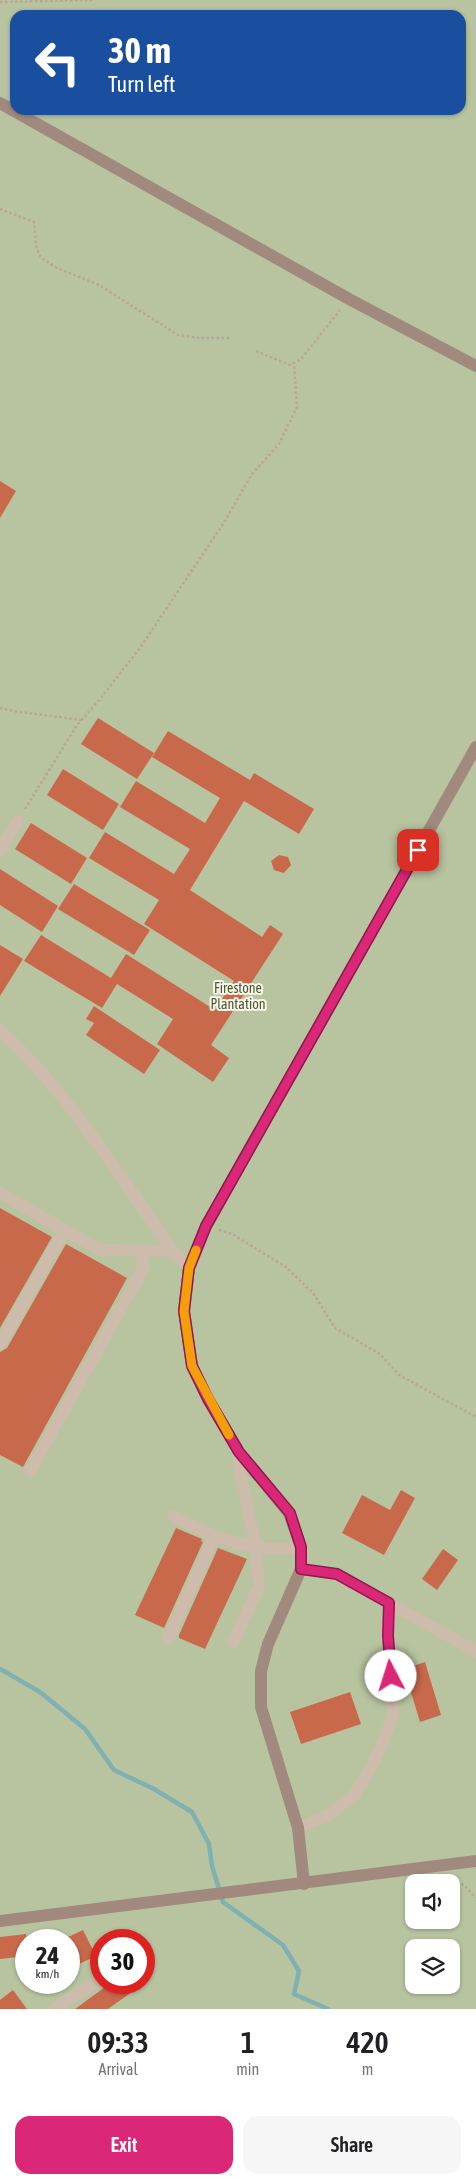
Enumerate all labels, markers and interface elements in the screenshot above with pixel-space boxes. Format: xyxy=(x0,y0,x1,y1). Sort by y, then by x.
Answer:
icon: left xyxy=(25,30,90,95)
text: 30 m xyxy=(108,30,171,70)
text: Turn left xyxy=(108,71,175,97)
pin xyxy=(397,829,439,871)
icon: arrive xyxy=(404,836,432,864)
park label: Firestone Plantation xyxy=(210,980,266,1012)
position arrow xyxy=(364,1649,416,1701)
map controls xyxy=(405,1874,460,1994)
button: sound xyxy=(405,1874,460,1929)
speed limit sign: 30 xyxy=(90,1929,155,1994)
button: layers xyxy=(405,1939,460,1994)
text: 24 xyxy=(36,1941,59,1969)
text: km/h xyxy=(36,1967,59,1981)
text: 09:33 xyxy=(87,2025,149,2059)
text: 1 xyxy=(241,2025,255,2059)
text: 420 xyxy=(346,2025,389,2059)
text: Arrival xyxy=(99,2060,138,2078)
text: min xyxy=(236,2060,259,2078)
text: m xyxy=(362,2060,373,2078)
button: Exit xyxy=(15,2116,233,2174)
button: Share xyxy=(243,2116,461,2174)

